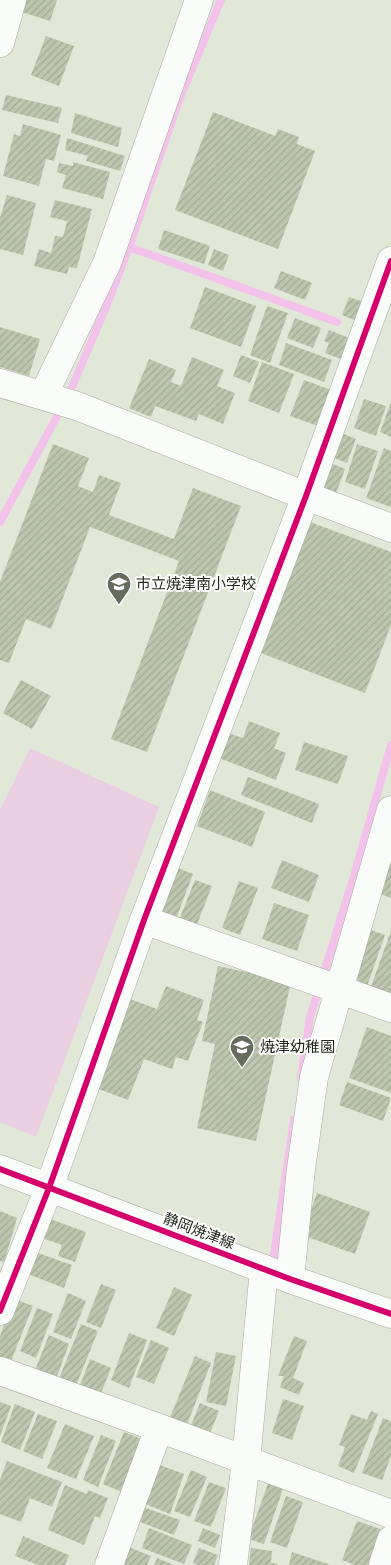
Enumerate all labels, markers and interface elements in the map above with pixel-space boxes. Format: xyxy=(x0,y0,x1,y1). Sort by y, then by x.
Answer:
school or university icon: 市立焼津南小学校 xyxy=(106,571,132,605)
place label: 市立焼津南小学校 xyxy=(136,574,256,592)
school or university icon: 焼津幼稚園 xyxy=(229,1034,255,1068)
place label: 焼津幼稚園 xyxy=(260,1037,335,1055)
street label: 静岡焼津線 xyxy=(161,1208,238,1252)

